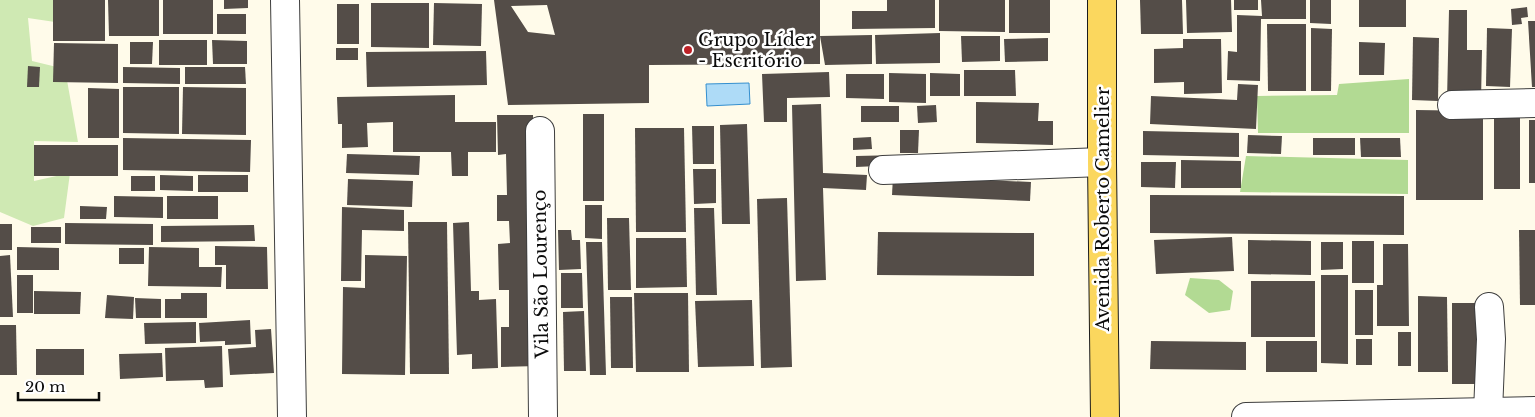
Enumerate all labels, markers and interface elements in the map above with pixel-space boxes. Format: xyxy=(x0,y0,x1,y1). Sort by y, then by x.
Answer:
place label: Grupo Líder - Escritório xyxy=(698,29,814,72)
marker: Grupo Líder - Escritório xyxy=(682,44,694,56)
street label: Avenida Roberto Camelier xyxy=(1092,86,1114,332)
street label: Vila São Lourenço xyxy=(529,189,553,360)
scale bar xyxy=(18,370,99,402)
text: 20 m xyxy=(25,377,65,396)

